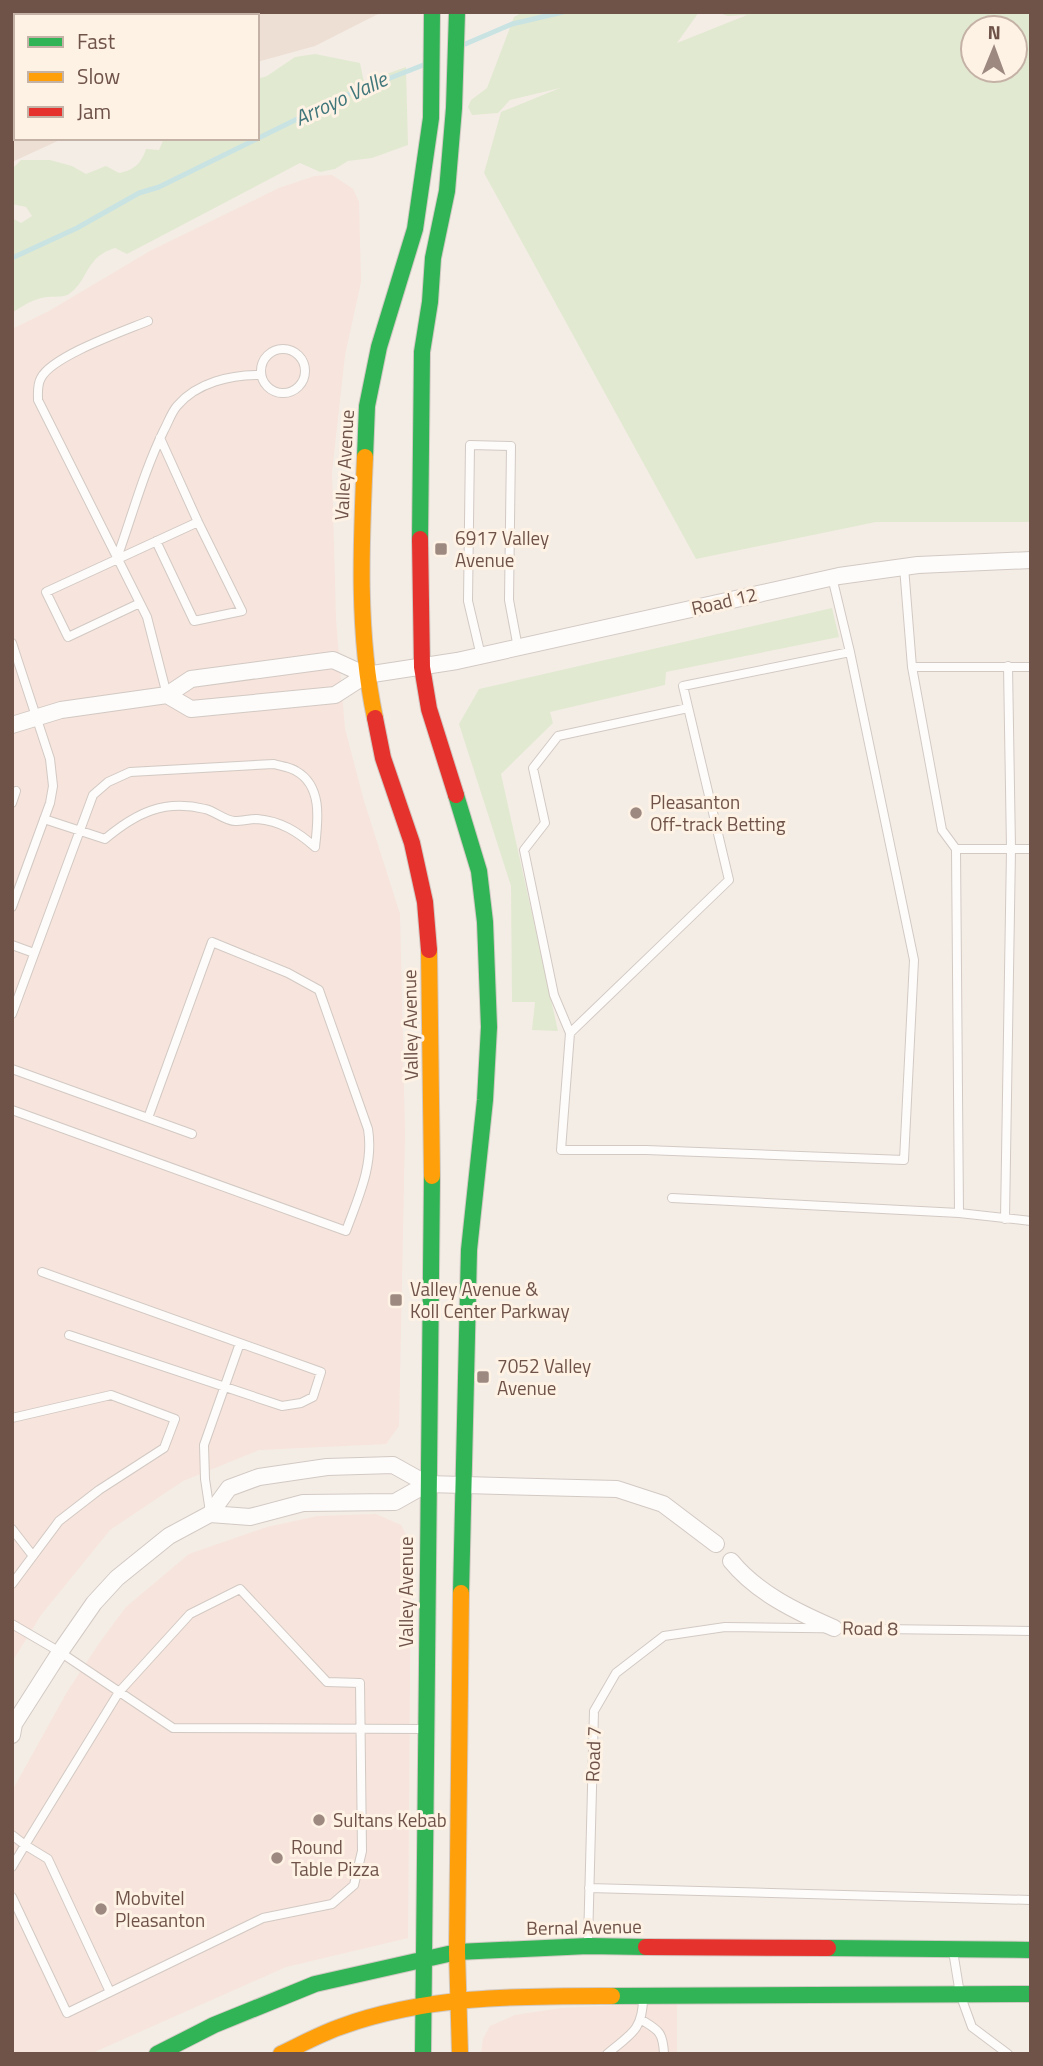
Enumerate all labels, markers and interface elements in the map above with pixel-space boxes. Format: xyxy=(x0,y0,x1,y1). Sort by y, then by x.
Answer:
legend xyxy=(14,14,259,140)
north arrow xyxy=(959,14,1029,84)
text: N xyxy=(987,17,1001,46)
text: Fast xyxy=(77,25,116,57)
text: Slow xyxy=(77,60,120,92)
water label: Arroyo Valle xyxy=(289,62,393,134)
text: Jam xyxy=(77,95,111,127)
street label: Valley Avenue xyxy=(326,409,361,521)
place label: 6917 Valley Avenue xyxy=(455,523,549,574)
marker: 6917 Valley Avenue xyxy=(433,541,449,557)
street label: Road 12 xyxy=(688,579,760,622)
place label: Pleasanton Off-track Betting xyxy=(650,787,786,838)
marker: Pleasanton Off-track Betting xyxy=(628,805,644,821)
street label: Valley Avenue xyxy=(394,969,425,1081)
place label: Valley Avenue & Koll Center Parkway xyxy=(410,1274,570,1325)
marker: Valley Avenue & Koll Center Parkway xyxy=(388,1292,404,1308)
place label: 7052 Valley Avenue xyxy=(497,1351,591,1402)
marker: 7052 Valley Avenue xyxy=(475,1369,491,1385)
street label: Valley Avenue xyxy=(391,1536,420,1648)
street label: Road 8 xyxy=(842,1613,899,1642)
street label: Road 7 xyxy=(577,1726,608,1782)
place label: Sultans Kebab xyxy=(333,1805,447,1834)
marker: Sultans Kebab xyxy=(311,1812,327,1828)
place label: Round Table Pizza xyxy=(291,1832,380,1883)
marker: Round Table Pizza xyxy=(269,1850,285,1866)
place label: Mobvitel Pleasanton xyxy=(115,1883,205,1934)
marker: Mobvitel Pleasanton xyxy=(93,1901,109,1917)
street label: Bernal Avenue xyxy=(526,1911,642,1942)

